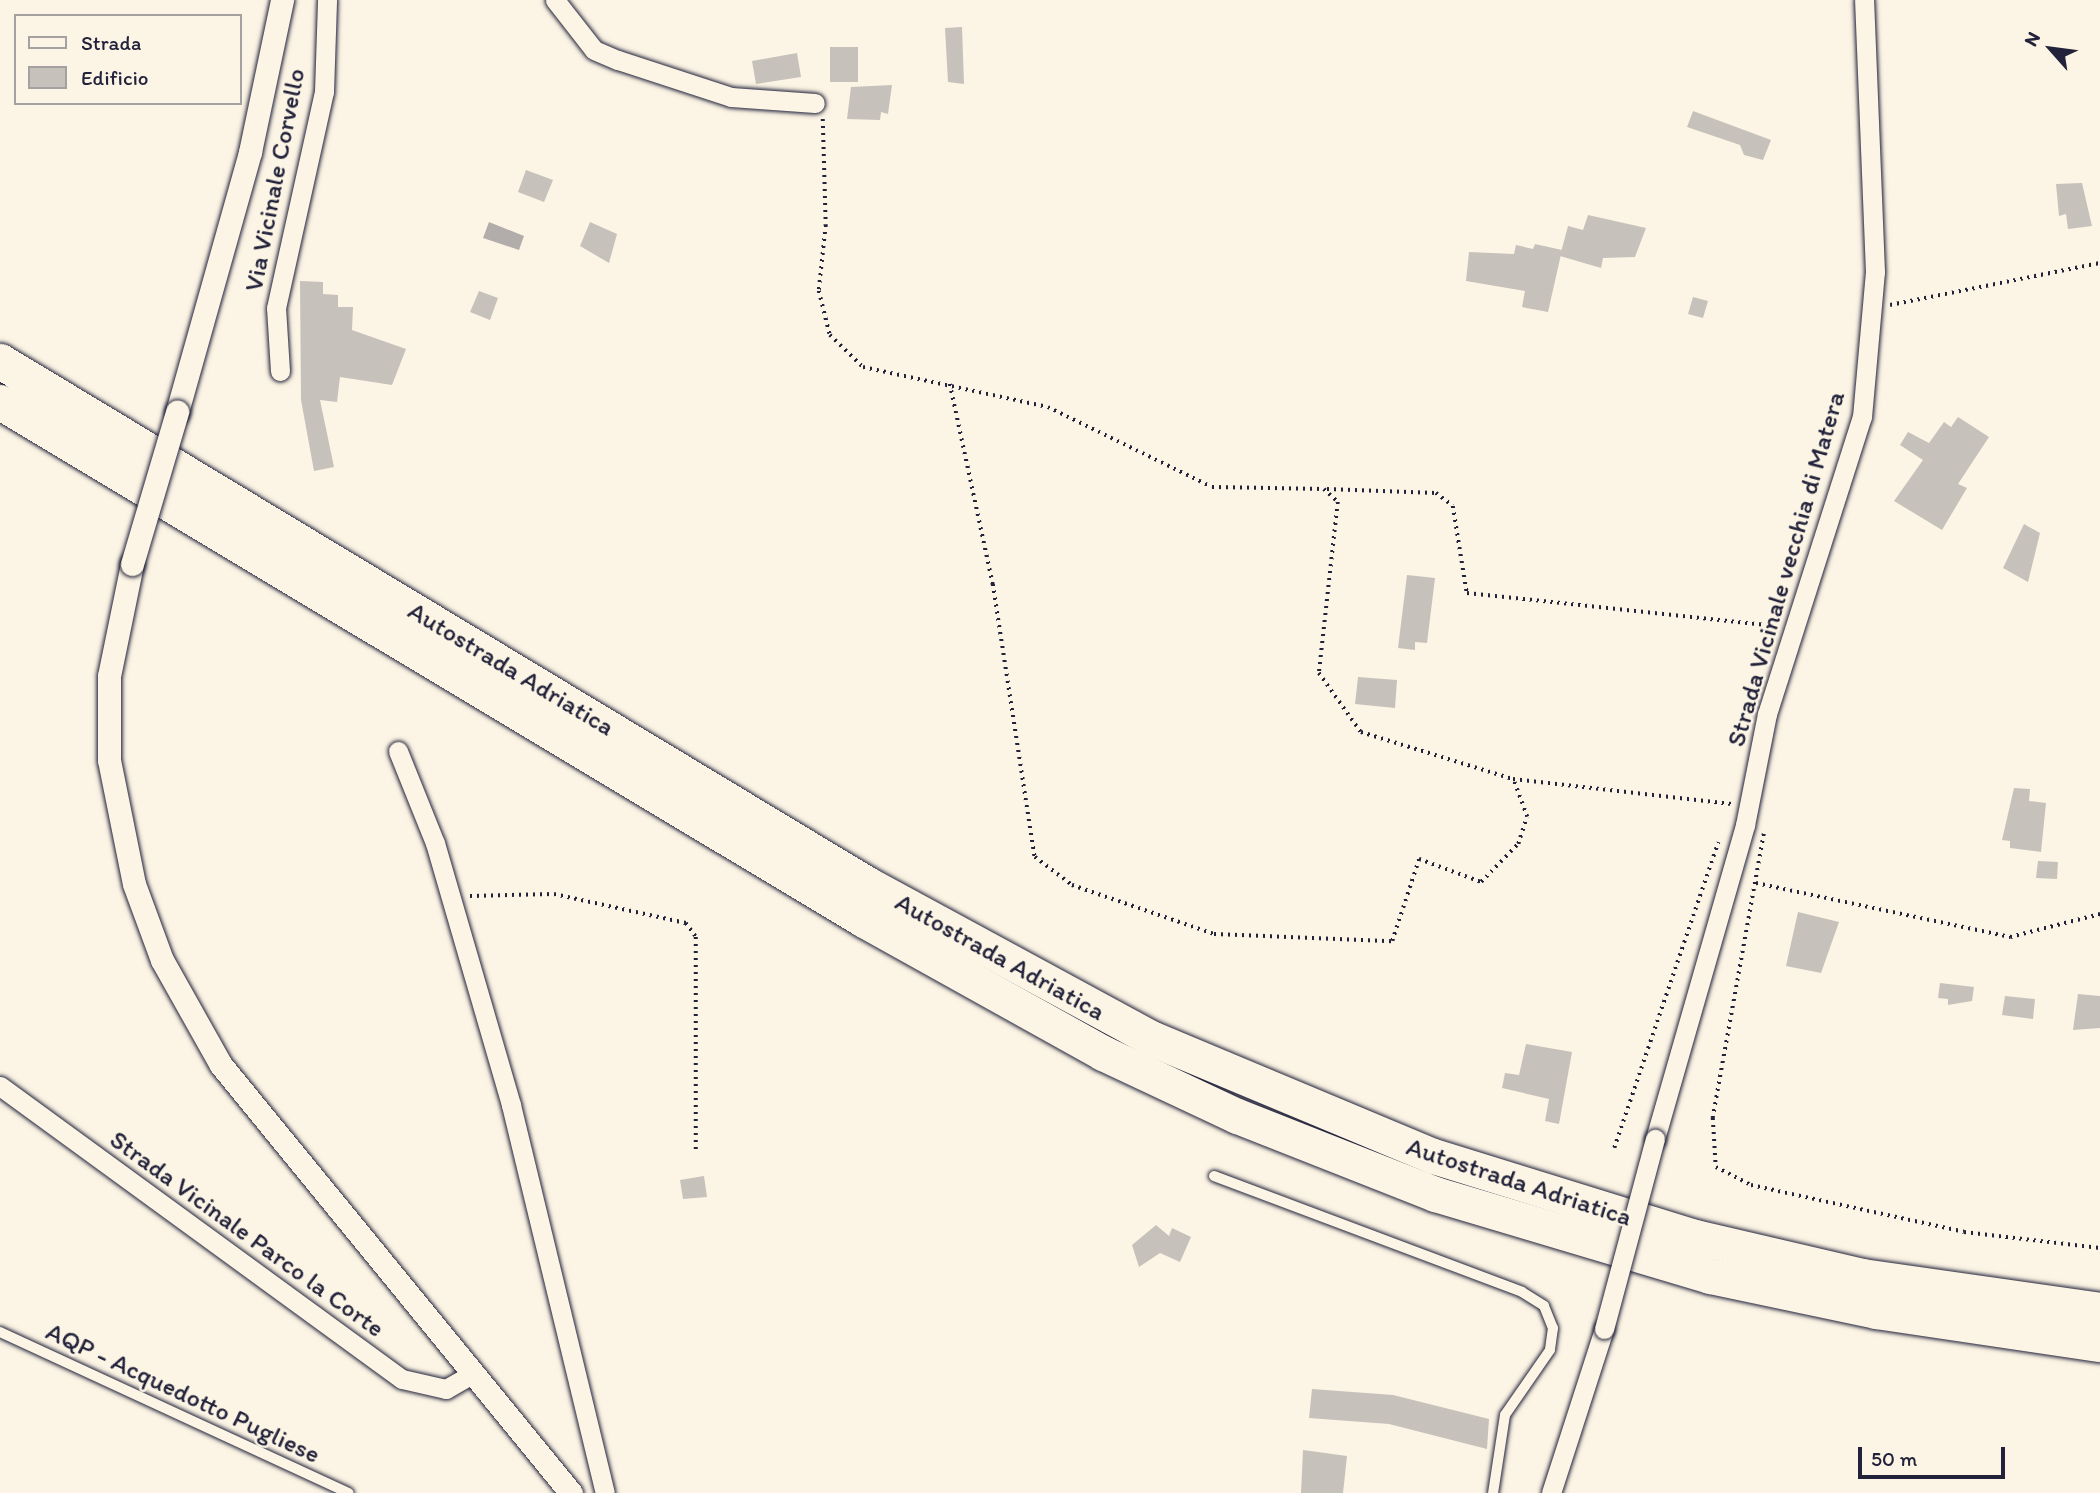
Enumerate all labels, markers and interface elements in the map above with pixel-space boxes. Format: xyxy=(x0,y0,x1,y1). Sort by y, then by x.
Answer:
legend xyxy=(14,14,242,105)
north arrow xyxy=(2016,14,2086,84)
text: N xyxy=(2019,28,2045,50)
text: Strada xyxy=(81,30,141,55)
text: Edificio xyxy=(81,65,149,90)
street label: Via Vicinale Corvello xyxy=(238,66,312,294)
street label: Strada Vicinale vecchia di Matera xyxy=(1720,387,1852,751)
street label: Autostrada Adriatica xyxy=(402,595,620,743)
street label: Autostrada Adriatica xyxy=(890,886,1110,1028)
street label: Strada Vicinale Parco la Corte xyxy=(103,1124,391,1344)
street label: Autostrada Adriatica xyxy=(1403,1131,1635,1233)
street label: AQP - Acquedotto Pugliese xyxy=(41,1316,325,1470)
scale bar xyxy=(1862,1434,2009,1478)
text: 50 m xyxy=(1871,1446,1917,1471)

